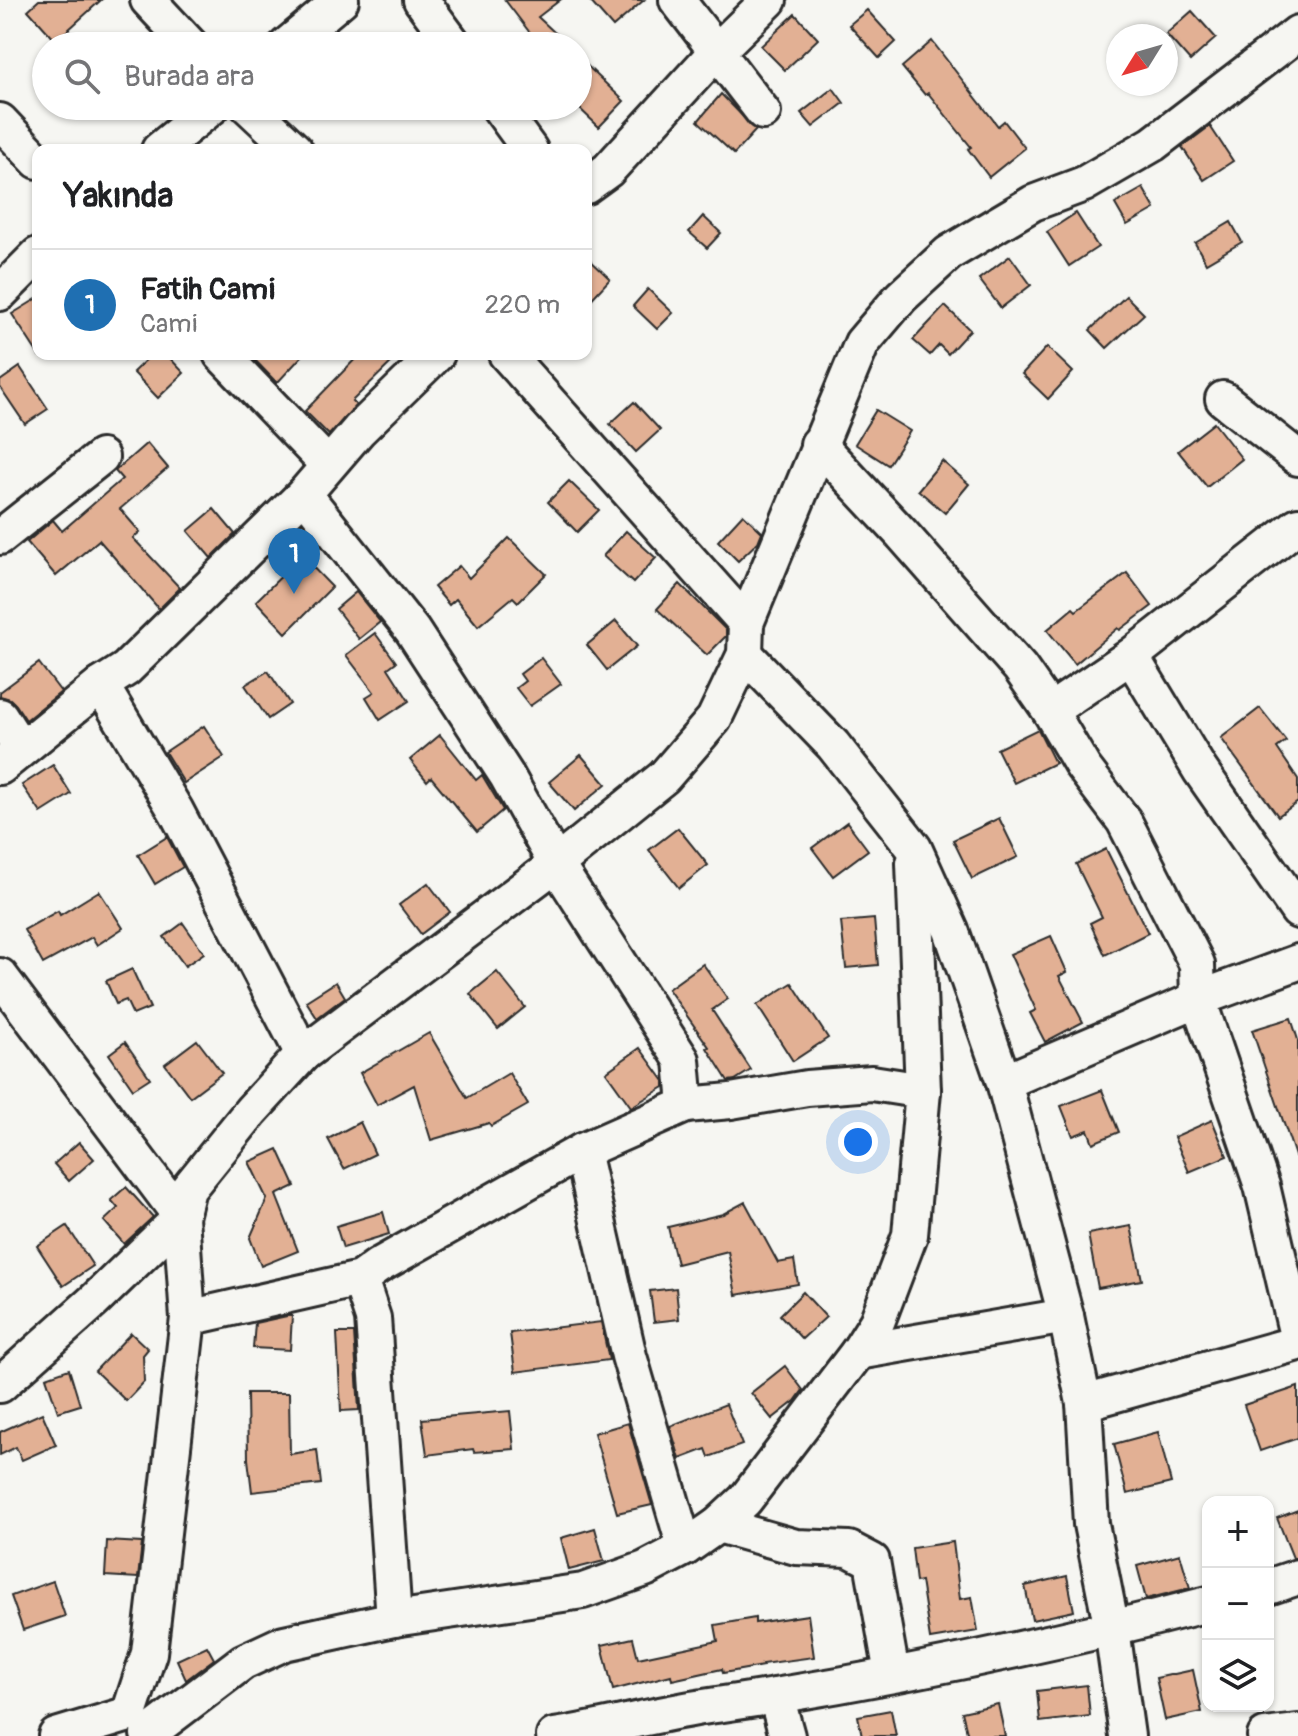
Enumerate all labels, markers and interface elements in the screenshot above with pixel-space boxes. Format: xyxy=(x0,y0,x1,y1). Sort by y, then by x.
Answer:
north arrow xyxy=(1106,24,1178,96)
search box xyxy=(32,32,592,120)
icon: search xyxy=(60,54,104,98)
text: Burada ara xyxy=(124,58,255,95)
text: Yakında xyxy=(64,175,173,218)
text: Fatih Cami xyxy=(140,271,275,308)
text: 1 xyxy=(85,289,95,321)
text: 220 m xyxy=(484,289,560,321)
text: Cami xyxy=(140,308,197,340)
pin: 1 xyxy=(268,528,320,594)
your location xyxy=(838,1122,878,1162)
map controls xyxy=(1202,1496,1274,1712)
button: + xyxy=(1202,1496,1274,1568)
button: − xyxy=(1202,1568,1274,1640)
button: layers xyxy=(1202,1640,1274,1712)

